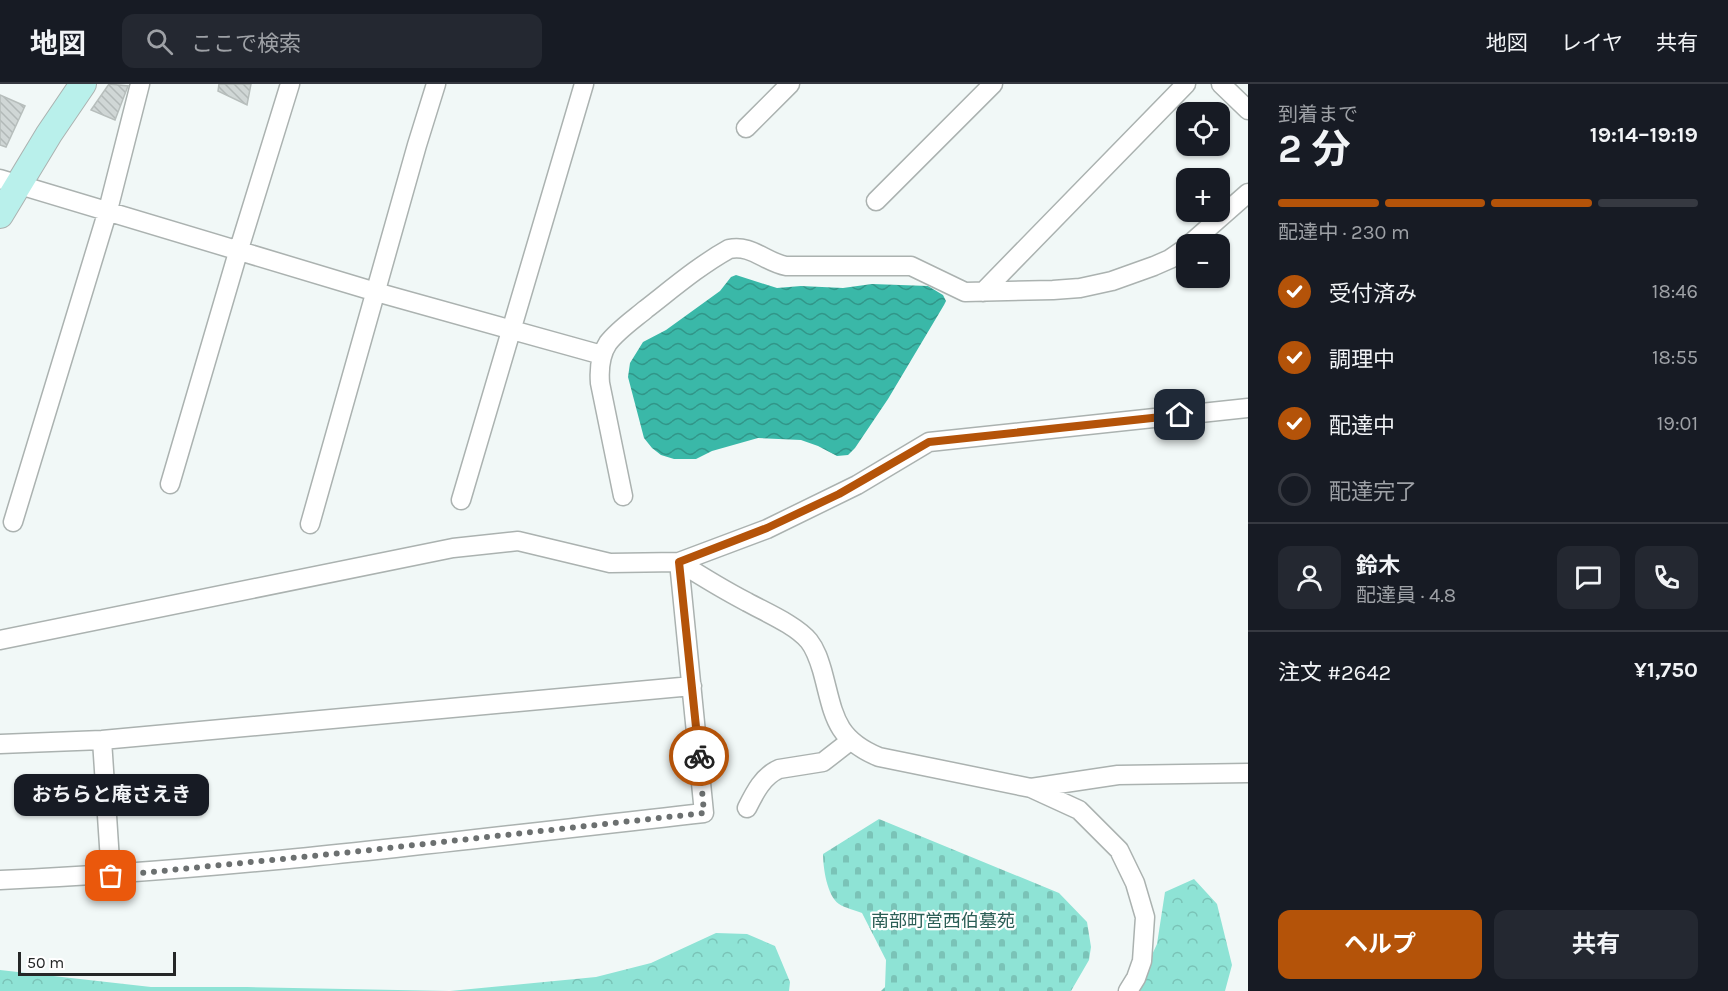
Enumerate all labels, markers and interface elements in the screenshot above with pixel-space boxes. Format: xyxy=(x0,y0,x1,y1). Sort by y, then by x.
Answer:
search box xyxy=(122,14,542,68)
icon: search xyxy=(143,25,176,58)
text: 地図 xyxy=(30,27,86,60)
text: ここで検索 xyxy=(191,31,301,57)
text: 地図 xyxy=(1486,31,1528,55)
text: レイヤ xyxy=(1561,31,1623,55)
text: 共有 xyxy=(1656,31,1698,55)
map controls xyxy=(1176,102,1230,288)
button: locate xyxy=(1176,102,1230,156)
text: 到着まで xyxy=(1278,103,1358,126)
text: 19:14–19:19 xyxy=(1590,122,1698,148)
text: 2 分 xyxy=(1278,126,1350,172)
button: + xyxy=(1176,168,1230,222)
text: 配達中 · 230 m xyxy=(1278,221,1410,244)
button: − xyxy=(1176,234,1230,288)
icon: check xyxy=(1278,275,1311,308)
text: 18:46 xyxy=(1652,280,1698,303)
text: 受付済み xyxy=(1329,281,1417,307)
icon: check xyxy=(1278,341,1311,374)
text: 18:55 xyxy=(1652,346,1698,369)
text: 調理中 xyxy=(1329,347,1395,373)
pin xyxy=(1154,389,1205,440)
icon: home xyxy=(1163,398,1196,431)
icon: check xyxy=(1278,407,1311,440)
text: 19:01 xyxy=(1657,412,1698,435)
text: 配達中 xyxy=(1329,413,1395,439)
text: 配達完了 xyxy=(1329,479,1417,505)
button: person xyxy=(1278,546,1341,609)
button: chat xyxy=(1557,546,1620,609)
button: phone xyxy=(1635,546,1698,609)
text: 鈴木 xyxy=(1356,553,1400,579)
text: 配達員 · 4.8 xyxy=(1356,584,1456,607)
text: ¥1,750 xyxy=(1634,657,1698,683)
text: 注文 #2642 xyxy=(1278,660,1391,686)
courier xyxy=(669,726,729,786)
icon: bike xyxy=(683,740,716,773)
callout: おちらと庵さえき xyxy=(14,774,208,816)
text: おちらと庵さえき xyxy=(32,783,191,806)
pin xyxy=(85,850,136,901)
icon: bag xyxy=(94,859,127,892)
park label: 南部町営西伯墓苑 xyxy=(871,910,1015,932)
button: ヘルプ xyxy=(1278,910,1482,979)
button: 共有 xyxy=(1494,910,1698,979)
scale bar xyxy=(18,949,176,976)
text: 50 m xyxy=(27,953,64,972)

